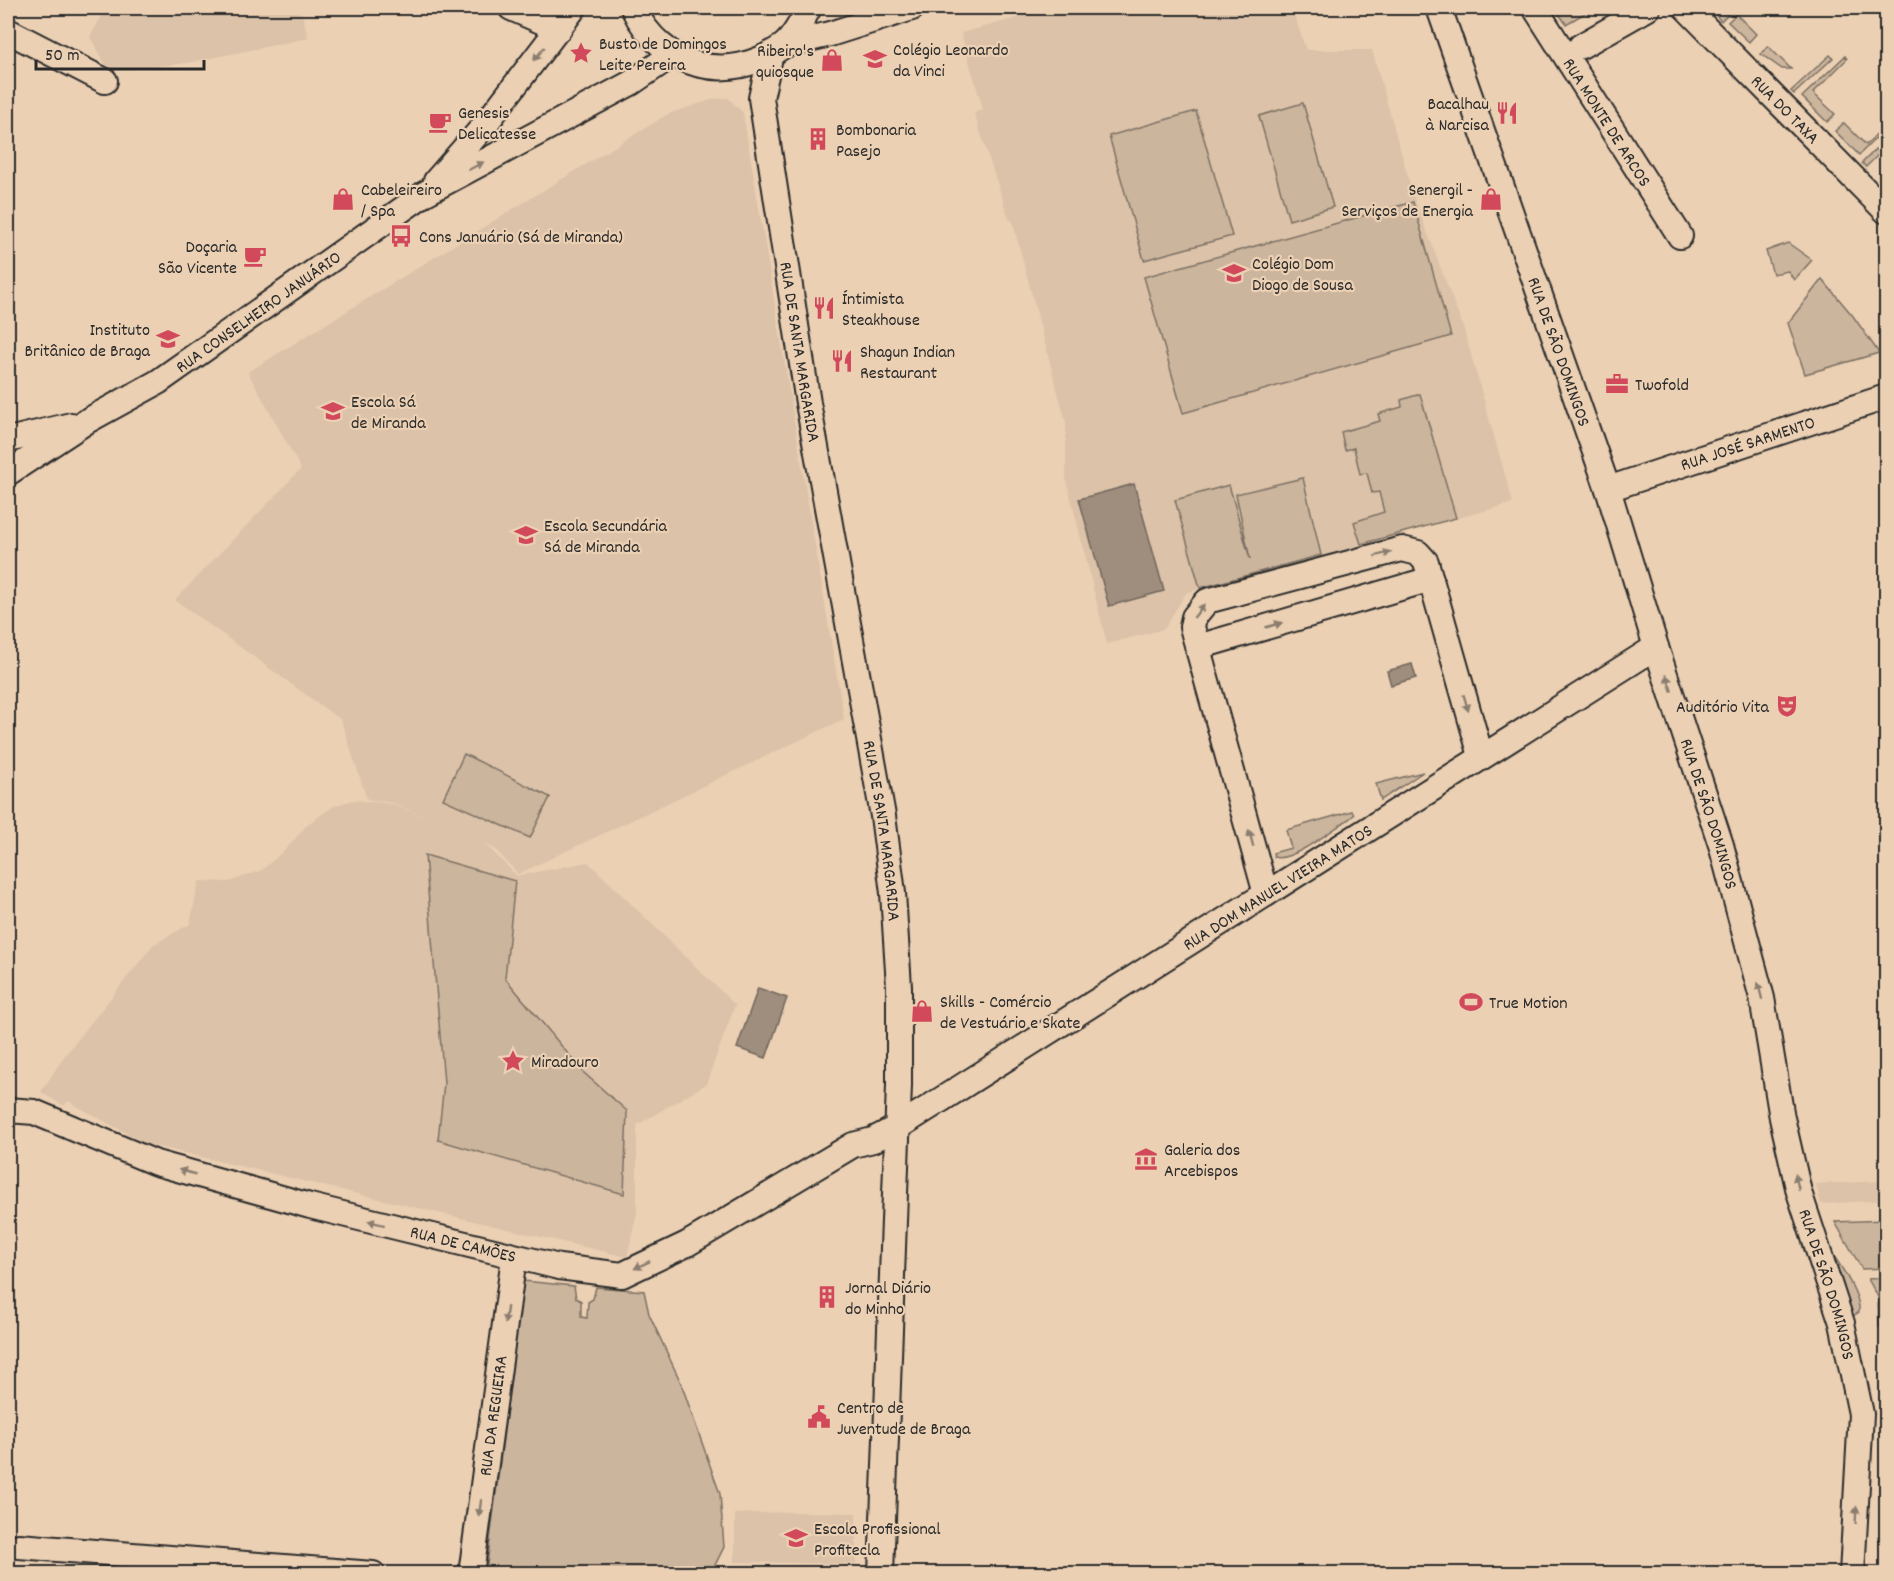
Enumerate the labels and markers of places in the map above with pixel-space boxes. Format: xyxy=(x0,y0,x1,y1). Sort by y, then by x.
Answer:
place label: Busto de Domingos Leite Pereira xyxy=(599,33,727,79)
place label: Colégio Leonardo da Vinci xyxy=(893,39,1008,85)
place icon: Busto de Domingos Leite Pereira xyxy=(568,40,594,66)
place label: Ribeiro's quiosque xyxy=(756,40,814,86)
school or university icon: Colégio Leonardo da Vinci xyxy=(862,46,888,72)
shop icon: Ribeiro's quiosque xyxy=(819,47,845,73)
place label: Bacalhau à Narcisa xyxy=(1425,93,1490,139)
restaurant icon: Bacalhau à Narcisa xyxy=(1494,100,1520,126)
place label: Genesis Delicatesse xyxy=(458,102,536,148)
cafe icon: Genesis Delicatesse xyxy=(427,109,453,135)
place label: Bombonaria Pasejo xyxy=(836,119,916,165)
building icon: Bombonaria Pasejo xyxy=(805,126,831,152)
place label: Cabeleireiro / Spa xyxy=(361,179,442,225)
place label: Senergil - Serviços de Energia xyxy=(1342,179,1474,225)
shop icon: Cabeleireiro / Spa xyxy=(330,186,356,212)
shop icon: Senergil - Serviços de Energia xyxy=(1478,186,1504,212)
bus stop icon: Cons Januário (Sá de Miranda) xyxy=(388,223,414,249)
place label: Cons Januário (Sá de Miranda) xyxy=(419,226,623,251)
place label: Doçaria São Vicente xyxy=(158,236,238,282)
cafe icon: Doçaria São Vicente xyxy=(242,243,268,269)
place label: Colégio Dom Diogo de Sousa xyxy=(1252,253,1353,299)
school or university icon: Colégio Dom Diogo de Sousa xyxy=(1221,260,1247,286)
place label: Íntimista Steakhouse xyxy=(842,288,920,334)
restaurant icon: Íntimista Steakhouse xyxy=(811,295,837,321)
place label: Instituto Britânico de Braga xyxy=(24,319,151,365)
school or university icon: Instituto Britânico de Braga xyxy=(155,326,181,352)
place label: Shagun Indian Restaurant xyxy=(860,341,955,387)
restaurant icon: Shagun Indian Restaurant xyxy=(829,348,855,374)
office icon: Twofold xyxy=(1604,371,1630,397)
place label: Twofold xyxy=(1635,374,1689,399)
place label: Escola Sá de Miranda xyxy=(351,391,426,437)
school or university icon: Escola Sá de Miranda xyxy=(320,398,346,424)
place label: Escola Secundária Sá de Miranda xyxy=(544,515,667,561)
school or university icon: Escola Secundária Sá de Miranda xyxy=(513,522,539,548)
theatre icon: Auditório Vita xyxy=(1774,693,1800,719)
place label: Auditório Vita xyxy=(1676,696,1770,721)
sports icon: True Motion xyxy=(1458,989,1484,1015)
place label: Skills - Comércio de Vestuário e Skate xyxy=(940,991,1081,1037)
place label: True Motion xyxy=(1489,992,1568,1017)
shop icon: Skills - Comércio de Vestuário e Skate xyxy=(909,998,935,1024)
place icon: Miradouro xyxy=(500,1048,526,1074)
place label: Miradouro xyxy=(531,1051,599,1076)
place label: Galeria dos Arcebispos xyxy=(1164,1139,1240,1185)
museum icon: Galeria dos Arcebispos xyxy=(1133,1146,1159,1172)
place label: Jornal Diário do Minho xyxy=(845,1277,931,1323)
building icon: Jornal Diário do Minho xyxy=(814,1284,840,1310)
place label: Centro de Juventude de Braga xyxy=(837,1397,971,1443)
public building icon: Centro de Juventude de Braga xyxy=(806,1404,832,1430)
place label: Escola Profissional Profitecla xyxy=(814,1518,941,1564)
school or university icon: Escola Profissional Profitecla xyxy=(783,1525,809,1551)

